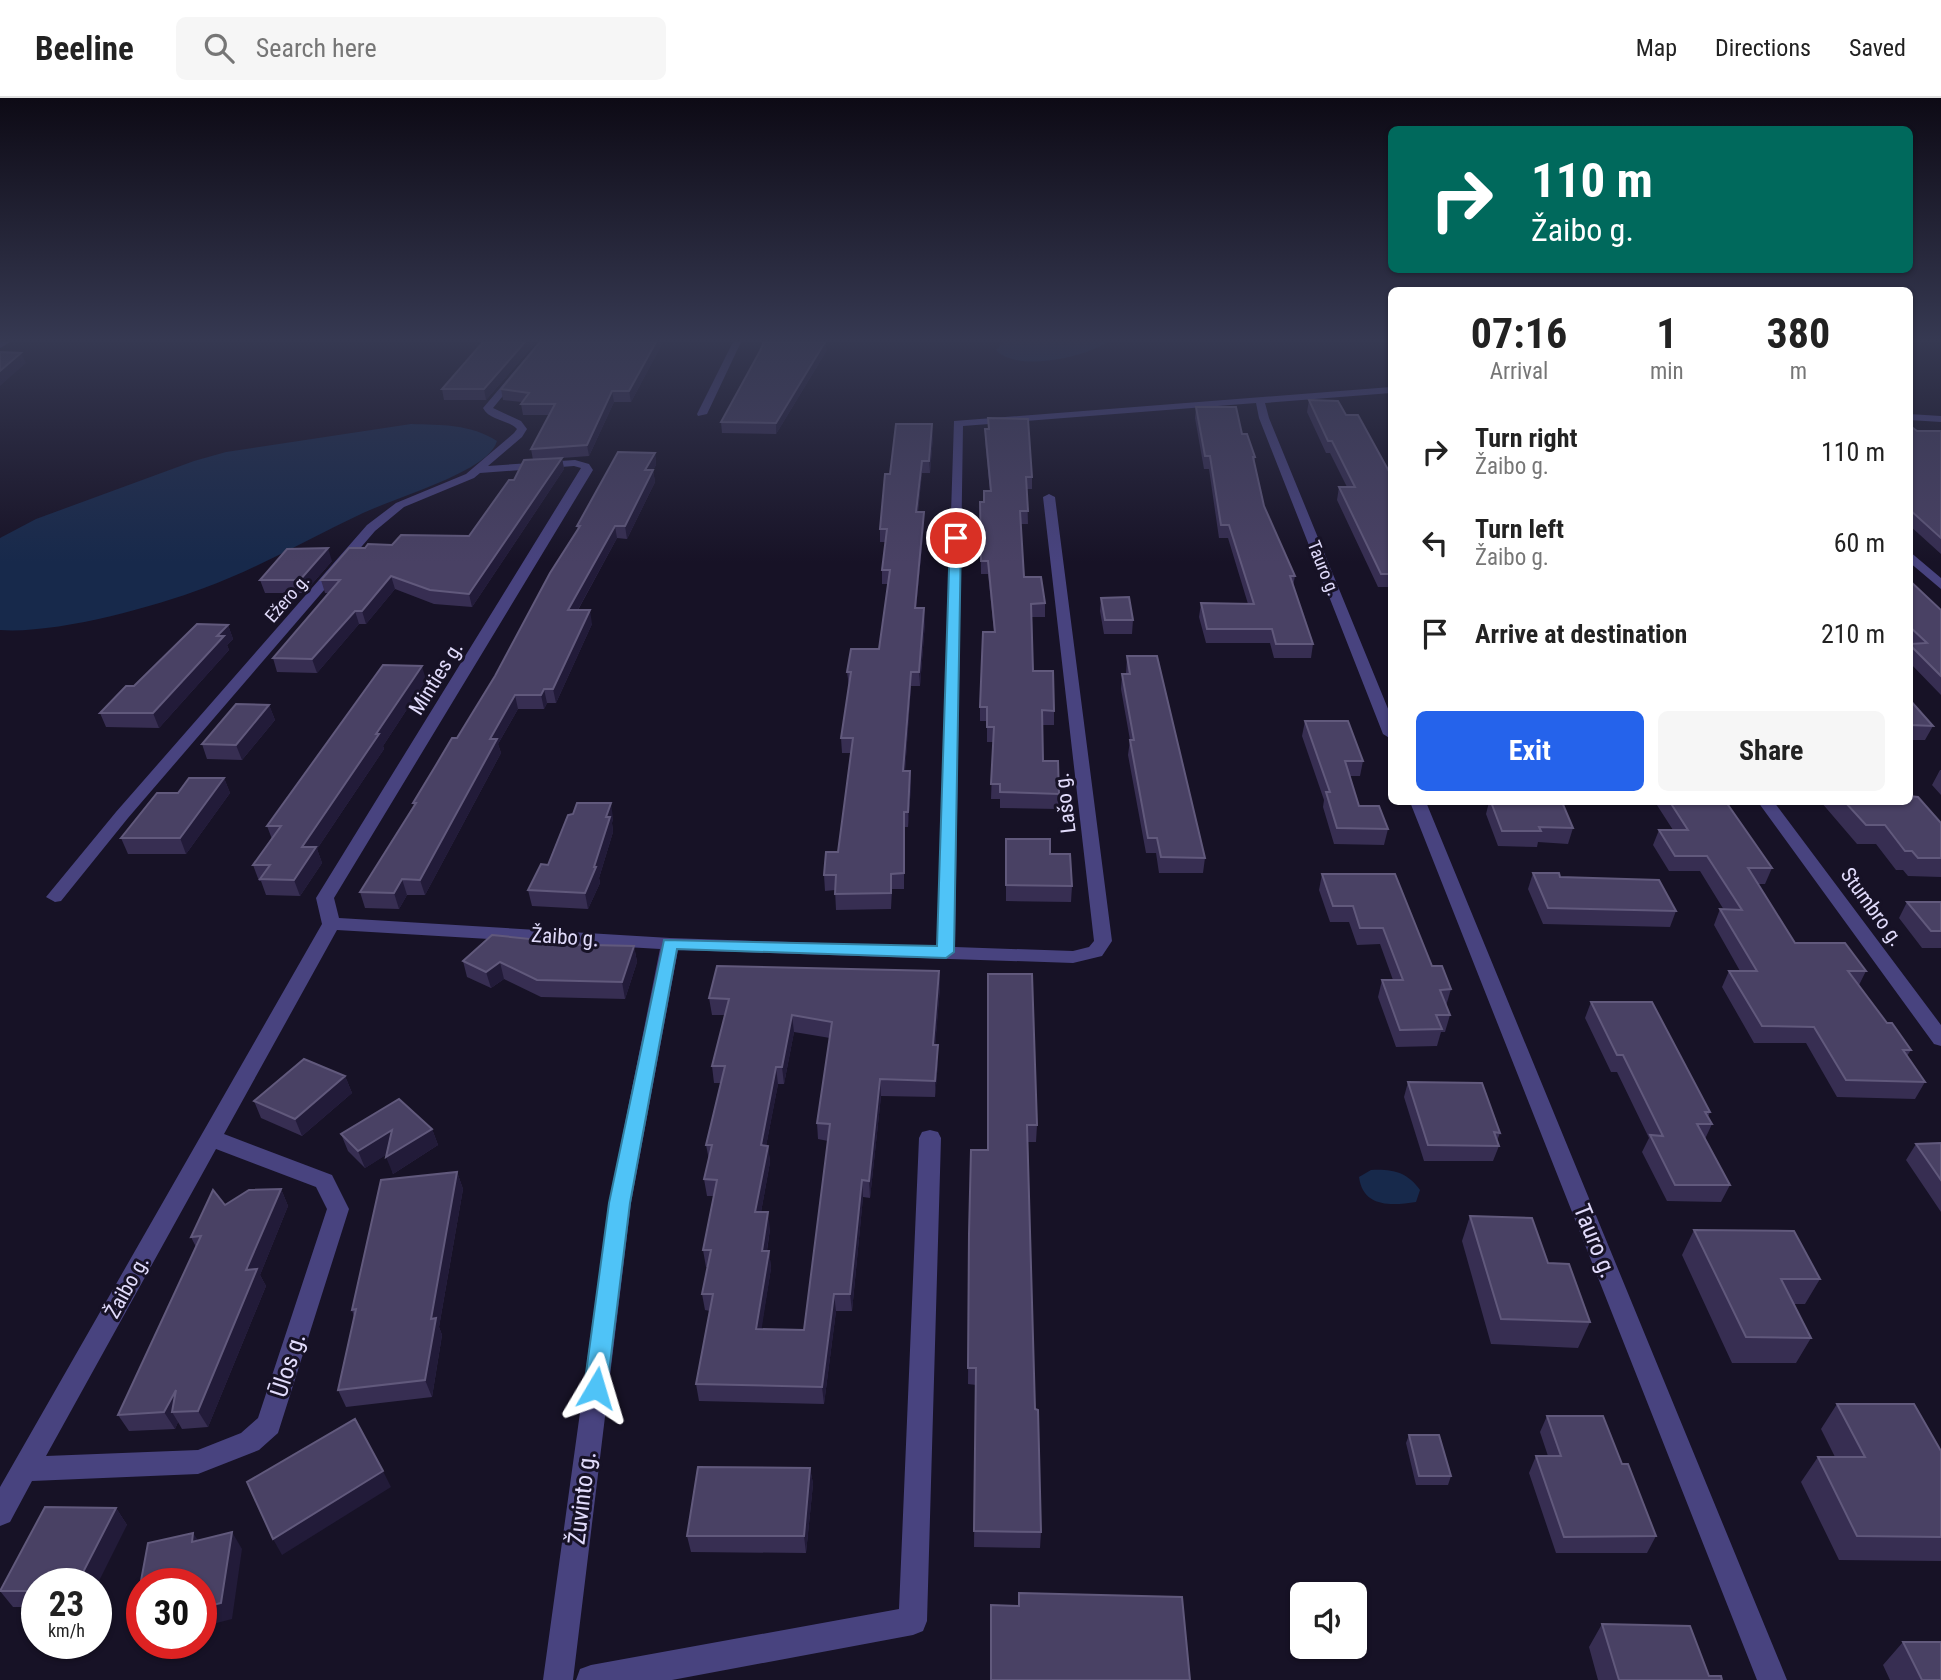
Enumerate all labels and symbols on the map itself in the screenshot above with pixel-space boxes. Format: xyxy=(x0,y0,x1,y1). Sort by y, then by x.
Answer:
pin xyxy=(926,508,986,568)
street label: Tauro g. xyxy=(1303,537,1345,599)
street label: Ežero g. xyxy=(260,570,314,626)
street label: Minties g. xyxy=(404,637,468,719)
street label: Lašo g. xyxy=(1049,771,1081,835)
street label: Stumbro g. xyxy=(1836,863,1908,951)
street label: Žaibo g. xyxy=(531,923,599,951)
street label: Tauro g. xyxy=(1568,1200,1622,1282)
street label: Žaibo g. xyxy=(100,1252,154,1322)
street label: Ūlos g. xyxy=(265,1329,311,1401)
position arrow xyxy=(559,1351,633,1425)
street label: Žuvinto g. xyxy=(562,1450,602,1546)
speed limit sign: 30 xyxy=(126,1568,217,1659)

